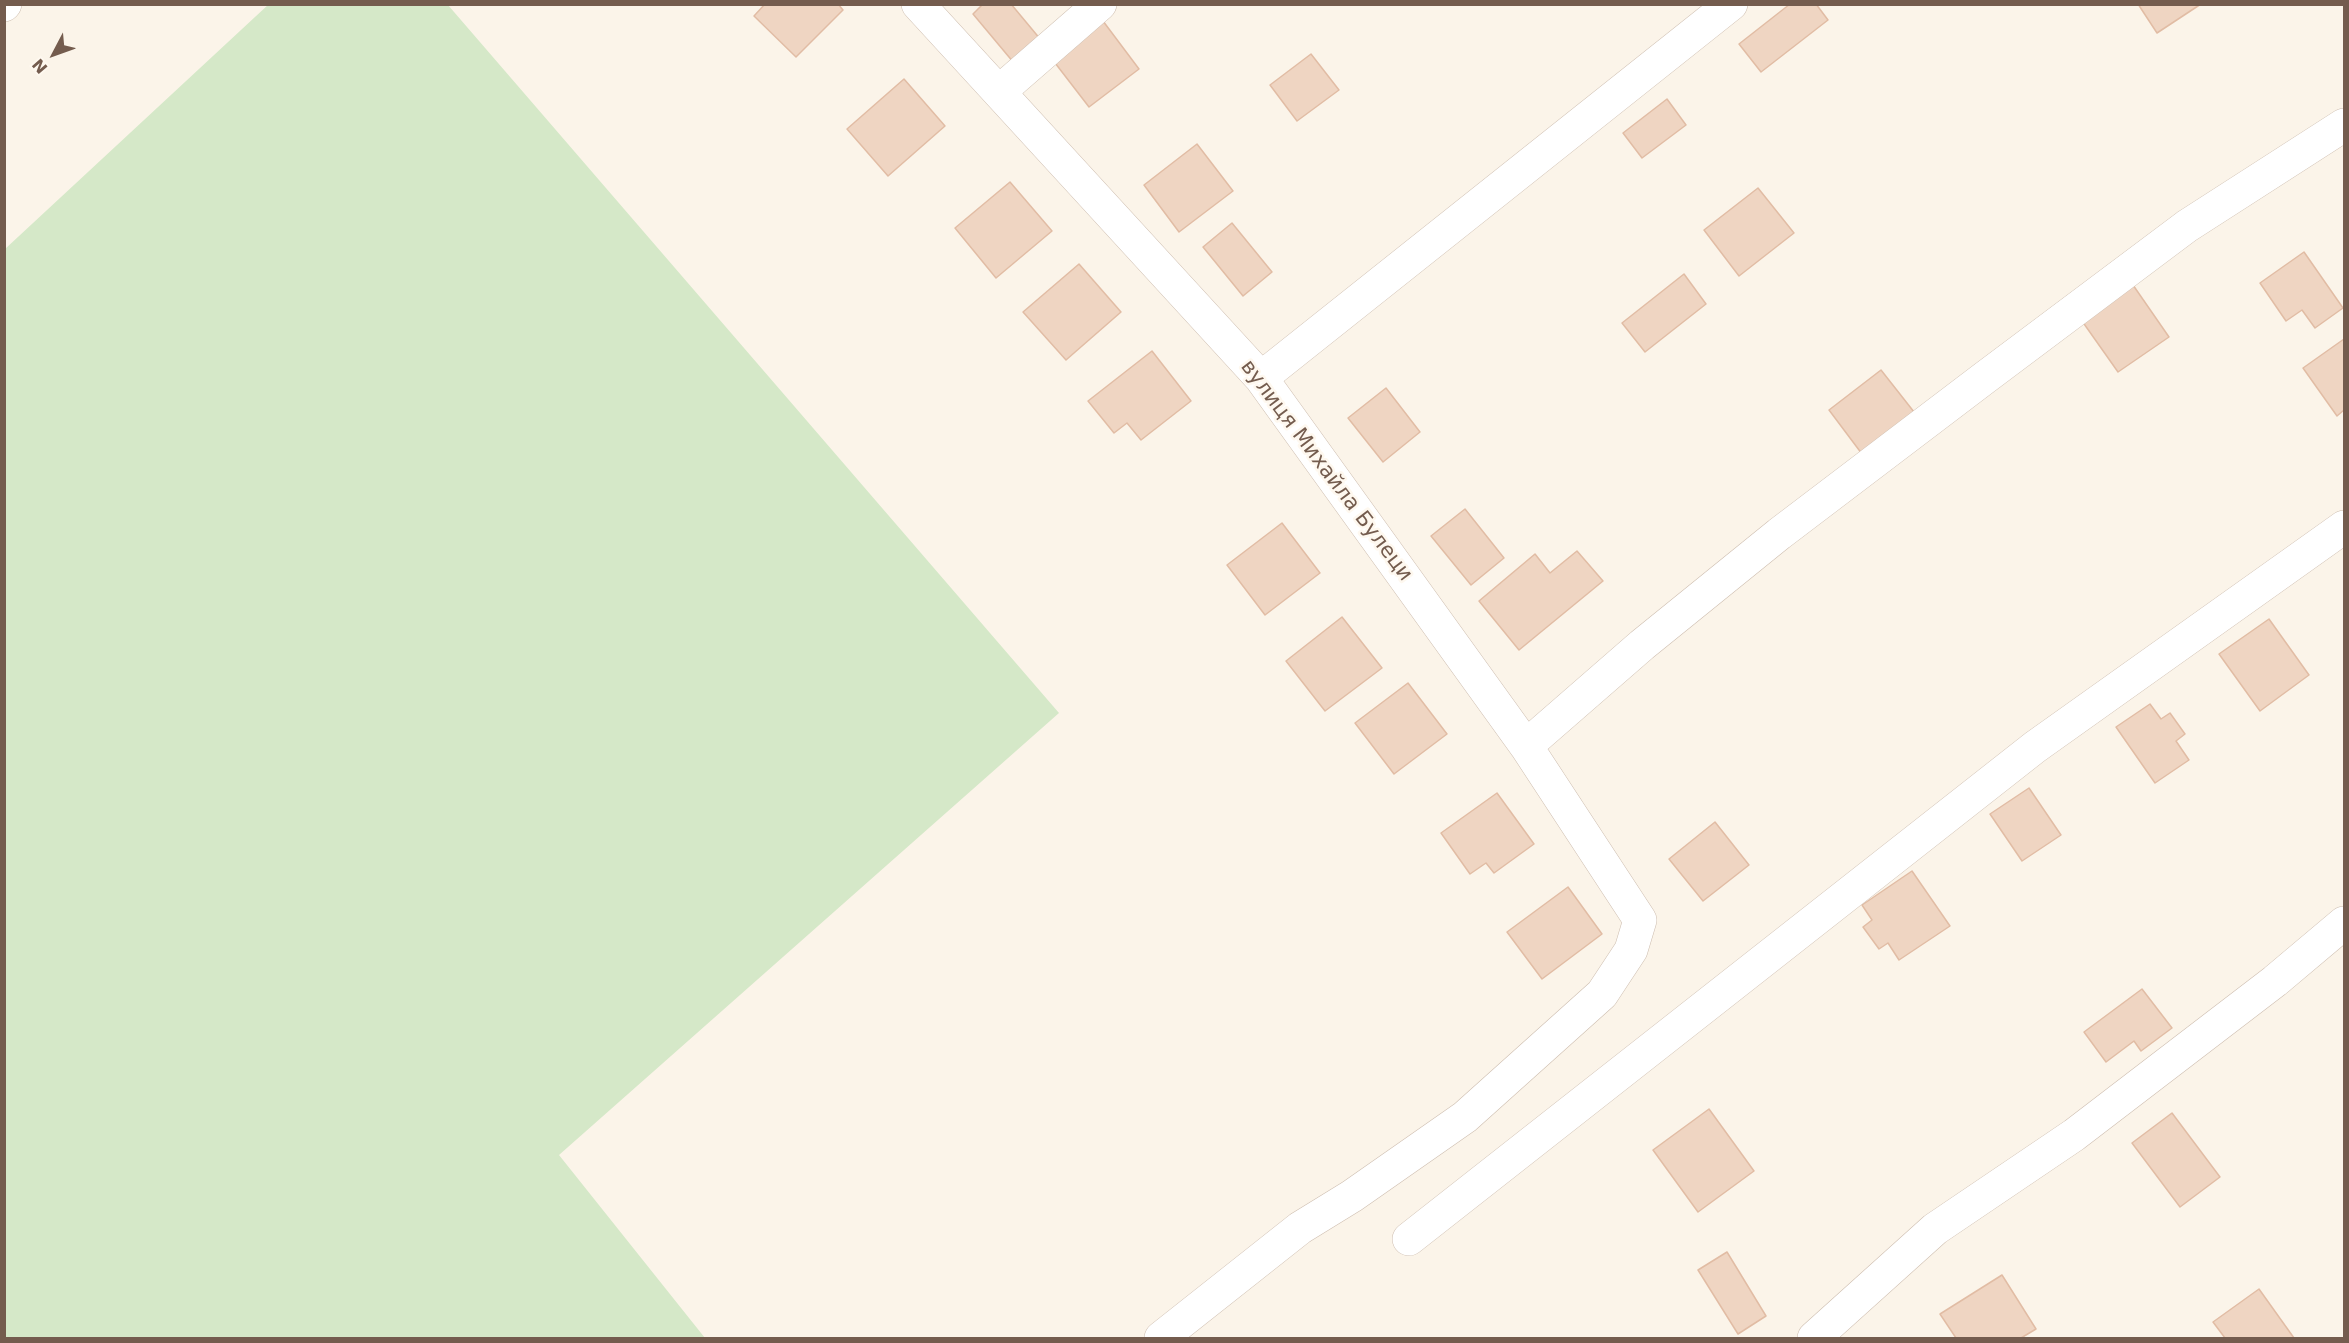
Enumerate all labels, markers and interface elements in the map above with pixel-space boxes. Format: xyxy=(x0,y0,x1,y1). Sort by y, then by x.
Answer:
north arrow xyxy=(24,24,84,84)
text: N xyxy=(28,55,52,77)
street label: вулиця Михайла Булеци xyxy=(1235,355,1417,587)

